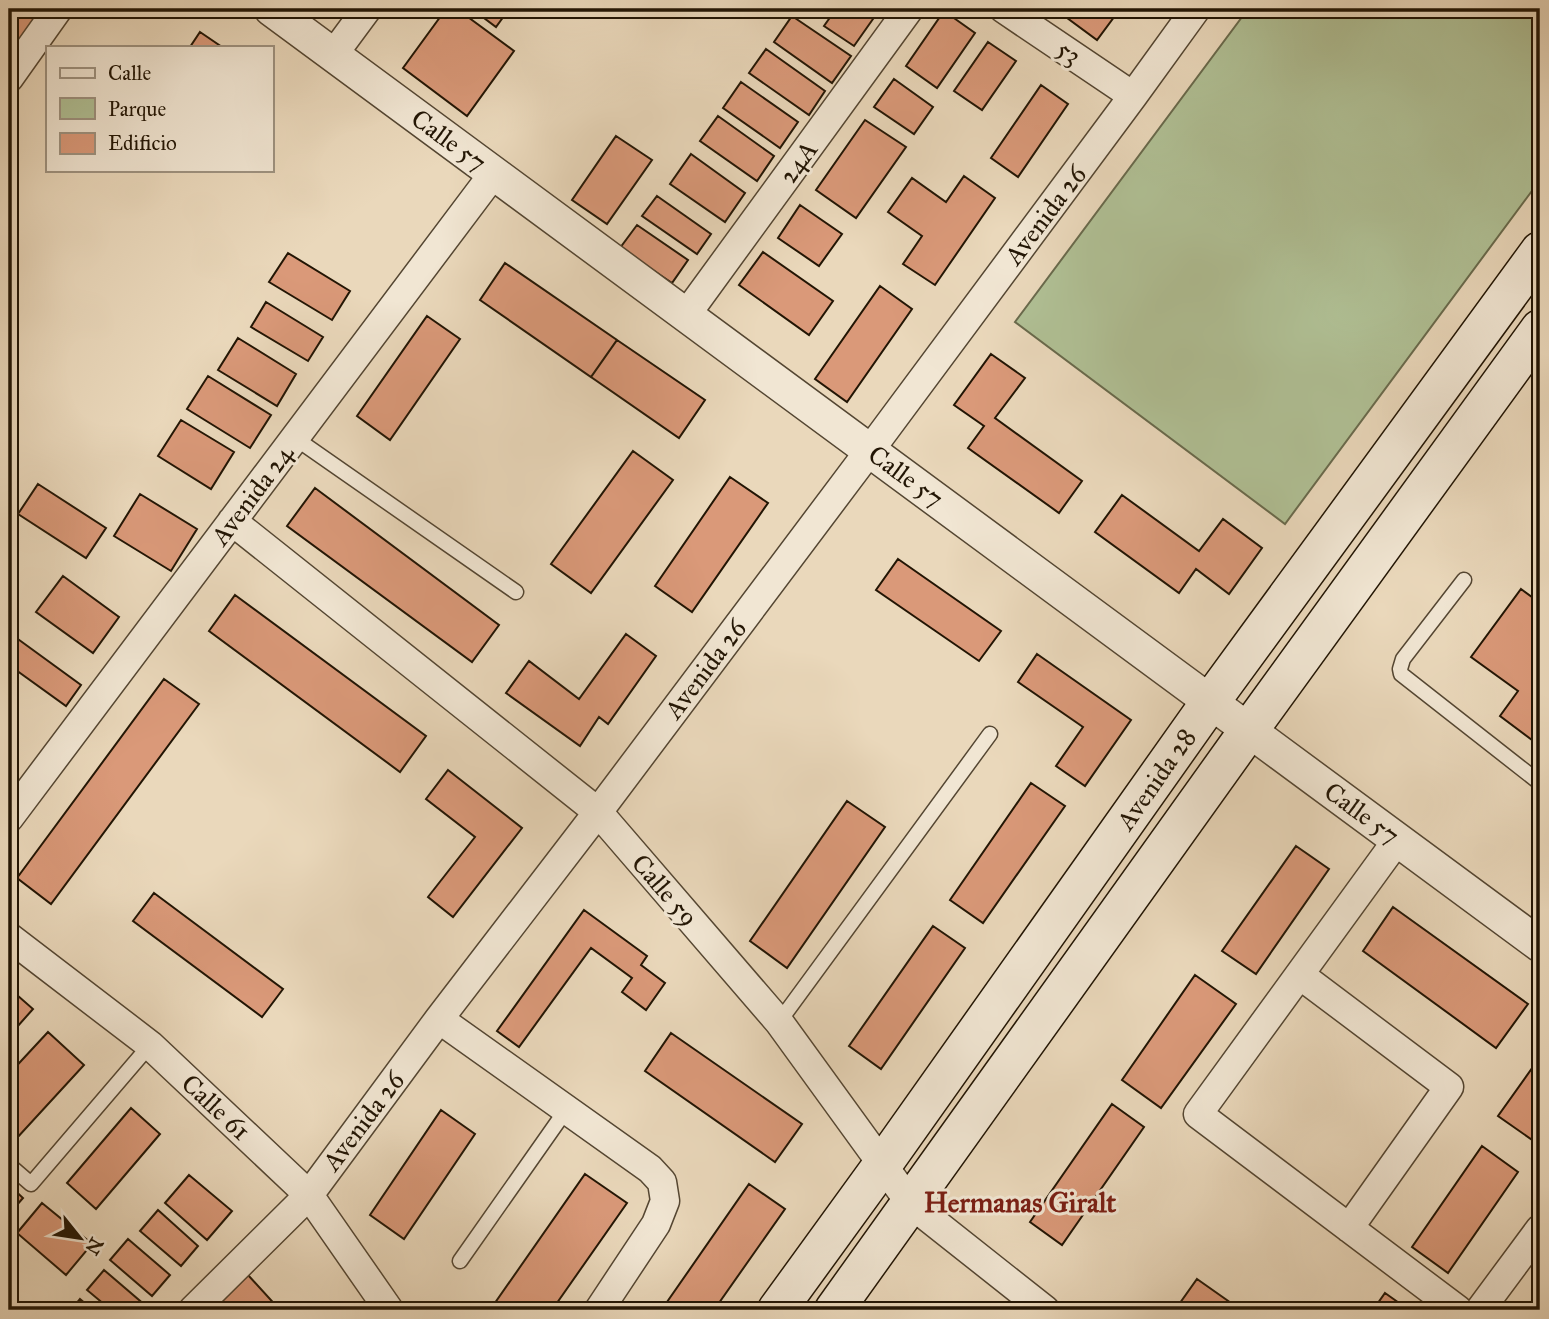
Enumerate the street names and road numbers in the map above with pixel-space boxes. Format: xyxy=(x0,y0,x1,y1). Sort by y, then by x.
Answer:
street label: 53 xyxy=(1051,32,1087,72)
street label: Calle 57 xyxy=(405,102,493,178)
street label: 24A xyxy=(772,134,824,190)
street label: Avenida 26 xyxy=(997,158,1093,272)
street label: Avenida 24 xyxy=(203,438,300,552)
street label: Calle 57 xyxy=(862,438,950,514)
street label: Avenida 26 xyxy=(657,612,753,726)
street label: Avenida 28 xyxy=(1109,722,1203,837)
street label: Calle 57 xyxy=(1318,775,1406,851)
street label: Calle 59 xyxy=(625,847,705,933)
street label: Avenida 26 xyxy=(315,1064,411,1178)
street label: Calle 61 xyxy=(175,1067,257,1147)

